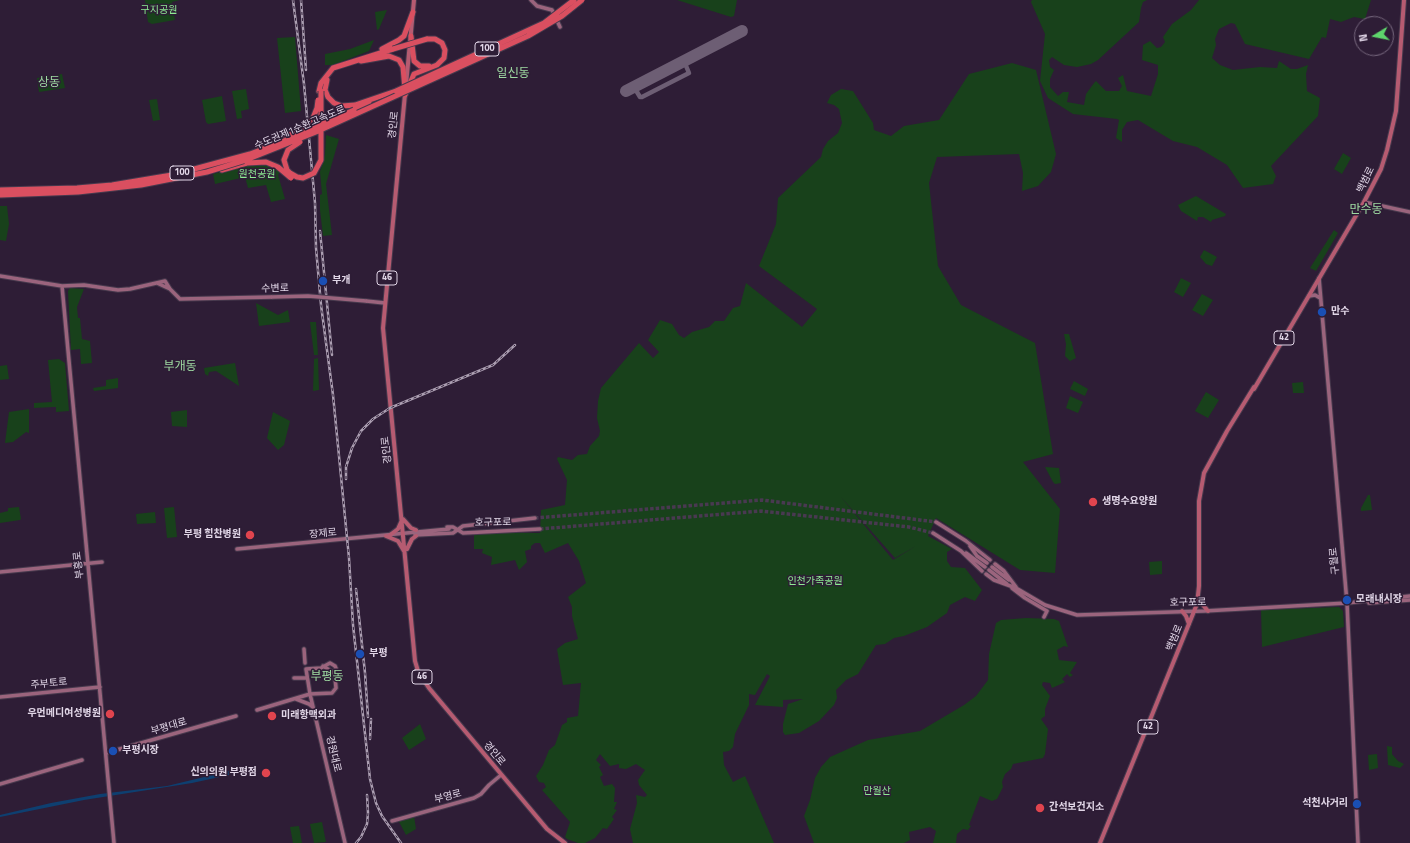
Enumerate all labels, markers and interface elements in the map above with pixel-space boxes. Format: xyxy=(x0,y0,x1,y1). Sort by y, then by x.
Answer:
park label: 구지공원 xyxy=(141,5,177,17)
north arrow xyxy=(1354,16,1394,56)
text: N xyxy=(1355,33,1372,43)
road number: 100 xyxy=(475,42,499,56)
district label: 일신동 xyxy=(496,67,530,81)
district label: 상동 xyxy=(38,76,60,90)
street label: 수도권제1순환고속도로 xyxy=(253,103,347,153)
street label: 경인로 xyxy=(387,111,401,139)
street label: 백범로 xyxy=(1355,165,1377,195)
road number: 100 xyxy=(170,166,194,180)
park label: 원천공원 xyxy=(239,169,275,181)
district label: 만수동 xyxy=(1349,203,1383,217)
road number: 46 xyxy=(377,271,397,285)
marker: 부개 xyxy=(317,275,329,287)
place label: 부개 xyxy=(332,275,350,287)
street label: 수변로 xyxy=(261,283,289,295)
marker: 만수 xyxy=(1316,306,1328,318)
place label: 만수 xyxy=(1331,306,1349,318)
road number: 42 xyxy=(1274,331,1294,345)
district label: 부개동 xyxy=(163,360,197,374)
street label: 경인로 xyxy=(380,436,394,464)
marker: 생명수요양원 xyxy=(1087,496,1099,508)
place label: 생명수요양원 xyxy=(1102,496,1157,508)
street label: 호구포로 xyxy=(474,517,512,529)
street label: 장제로 xyxy=(309,527,337,541)
place label: 부평 힘찬병원 xyxy=(184,529,241,541)
marker: 부평 힘찬병원 xyxy=(244,529,256,541)
street label: 구월로 xyxy=(1328,547,1342,575)
street label: 부흥로 xyxy=(72,551,86,579)
park label: 인천가족공원 xyxy=(787,576,843,588)
marker: 모래내시장 xyxy=(1341,594,1353,606)
place label: 모래내시장 xyxy=(1356,594,1402,606)
street label: 호구포로 xyxy=(1169,597,1207,609)
street label: 백범로 xyxy=(1164,623,1186,653)
marker: 부평 xyxy=(354,648,366,660)
place label: 부평 xyxy=(369,648,387,660)
district label: 부평동 xyxy=(310,670,344,684)
road number: 46 xyxy=(412,670,432,684)
street label: 주부토로 xyxy=(30,676,68,692)
place label: 우먼메디여성병원 xyxy=(27,708,101,720)
marker: 우먼메디여성병원 xyxy=(104,708,116,720)
marker: 미래항맥외과 xyxy=(266,710,278,722)
place label: 미래항맥외과 xyxy=(281,710,336,722)
street label: 부평대로 xyxy=(150,716,188,738)
road number: 42 xyxy=(1138,720,1158,734)
street label: 경원대로 xyxy=(323,735,343,773)
street label: 경인로 xyxy=(481,740,507,768)
marker: 부평시장 xyxy=(107,745,119,757)
place label: 부평시장 xyxy=(122,745,159,757)
place label: 신의의원 부평점 xyxy=(190,767,257,779)
marker: 신의의원 부평점 xyxy=(260,767,272,779)
park label: 만월산 xyxy=(863,786,891,798)
street label: 부영로 xyxy=(433,788,463,806)
place label: 석천사거리 xyxy=(1302,798,1348,810)
marker: 석천사거리 xyxy=(1351,798,1363,810)
marker: 간석보건지소 xyxy=(1034,802,1046,814)
place label: 간석보건지소 xyxy=(1049,802,1104,814)

